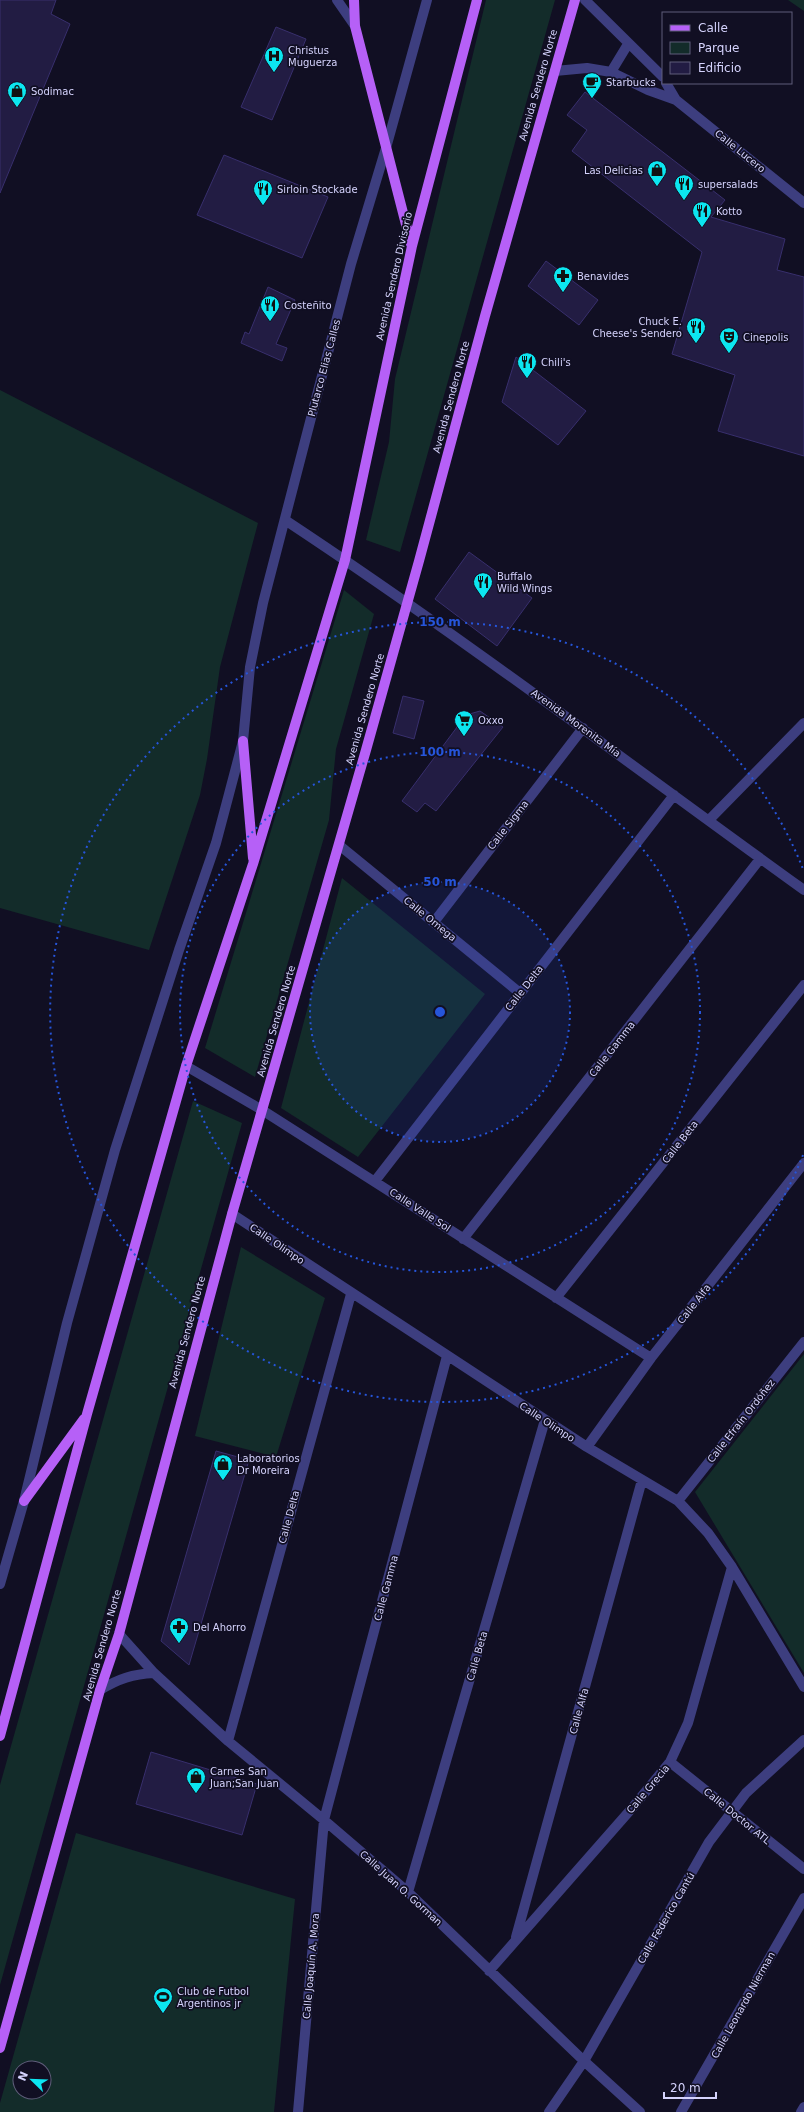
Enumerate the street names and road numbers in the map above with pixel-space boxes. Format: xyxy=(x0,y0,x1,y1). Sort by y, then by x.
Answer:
street label: Avenida Sendero Norte xyxy=(517,28,559,142)
street label: Calle Lucero xyxy=(713,127,767,175)
street label: Avenida Sendero Divisorio xyxy=(374,211,414,341)
street label: Plutarco Elias Calles xyxy=(306,318,342,418)
street label: Avenida Sendero Norte xyxy=(431,340,471,454)
street label: Avenida Sendero Norte xyxy=(344,652,386,766)
street label: Avenida Morenita Mía xyxy=(529,687,623,759)
street label: Calle Sigma xyxy=(485,798,531,852)
street label: Calle Omega xyxy=(402,895,458,943)
street label: Calle Delta xyxy=(503,963,545,1013)
street label: Avenida Sendero Norte xyxy=(255,964,297,1078)
street label: Calle Gamma xyxy=(587,1019,637,1079)
street label: Calle Beta xyxy=(660,1118,700,1166)
street label: Calle Valle Sol xyxy=(388,1186,452,1234)
street label: Calle Olimpo xyxy=(248,1222,306,1266)
street label: Avenida Sendero Norte xyxy=(167,1275,207,1389)
street label: Calle Alfa xyxy=(675,1282,713,1326)
street label: Calle Efraín Ordóñez xyxy=(705,1377,777,1465)
street label: Calle Olimpo xyxy=(517,1400,577,1444)
street label: Calle Delta xyxy=(277,1489,301,1545)
street label: Calle Gamma xyxy=(372,1554,400,1622)
street label: Avenida Sendero Norte xyxy=(81,1588,123,1702)
street label: Calle Beta xyxy=(465,1630,489,1682)
street label: Calle Alfa xyxy=(568,1687,590,1735)
street label: Calle Grecia xyxy=(624,1762,672,1816)
street label: Calle Doctor ATL xyxy=(702,1786,773,1846)
street label: Calle Juan O. Gorman xyxy=(358,1848,444,1928)
street label: Calle Federico Cantú xyxy=(635,1871,697,1965)
street label: Calle Joaquín A. Mora xyxy=(301,1913,321,2019)
street label: Calle Leonardo Nierman xyxy=(709,1950,777,2060)

